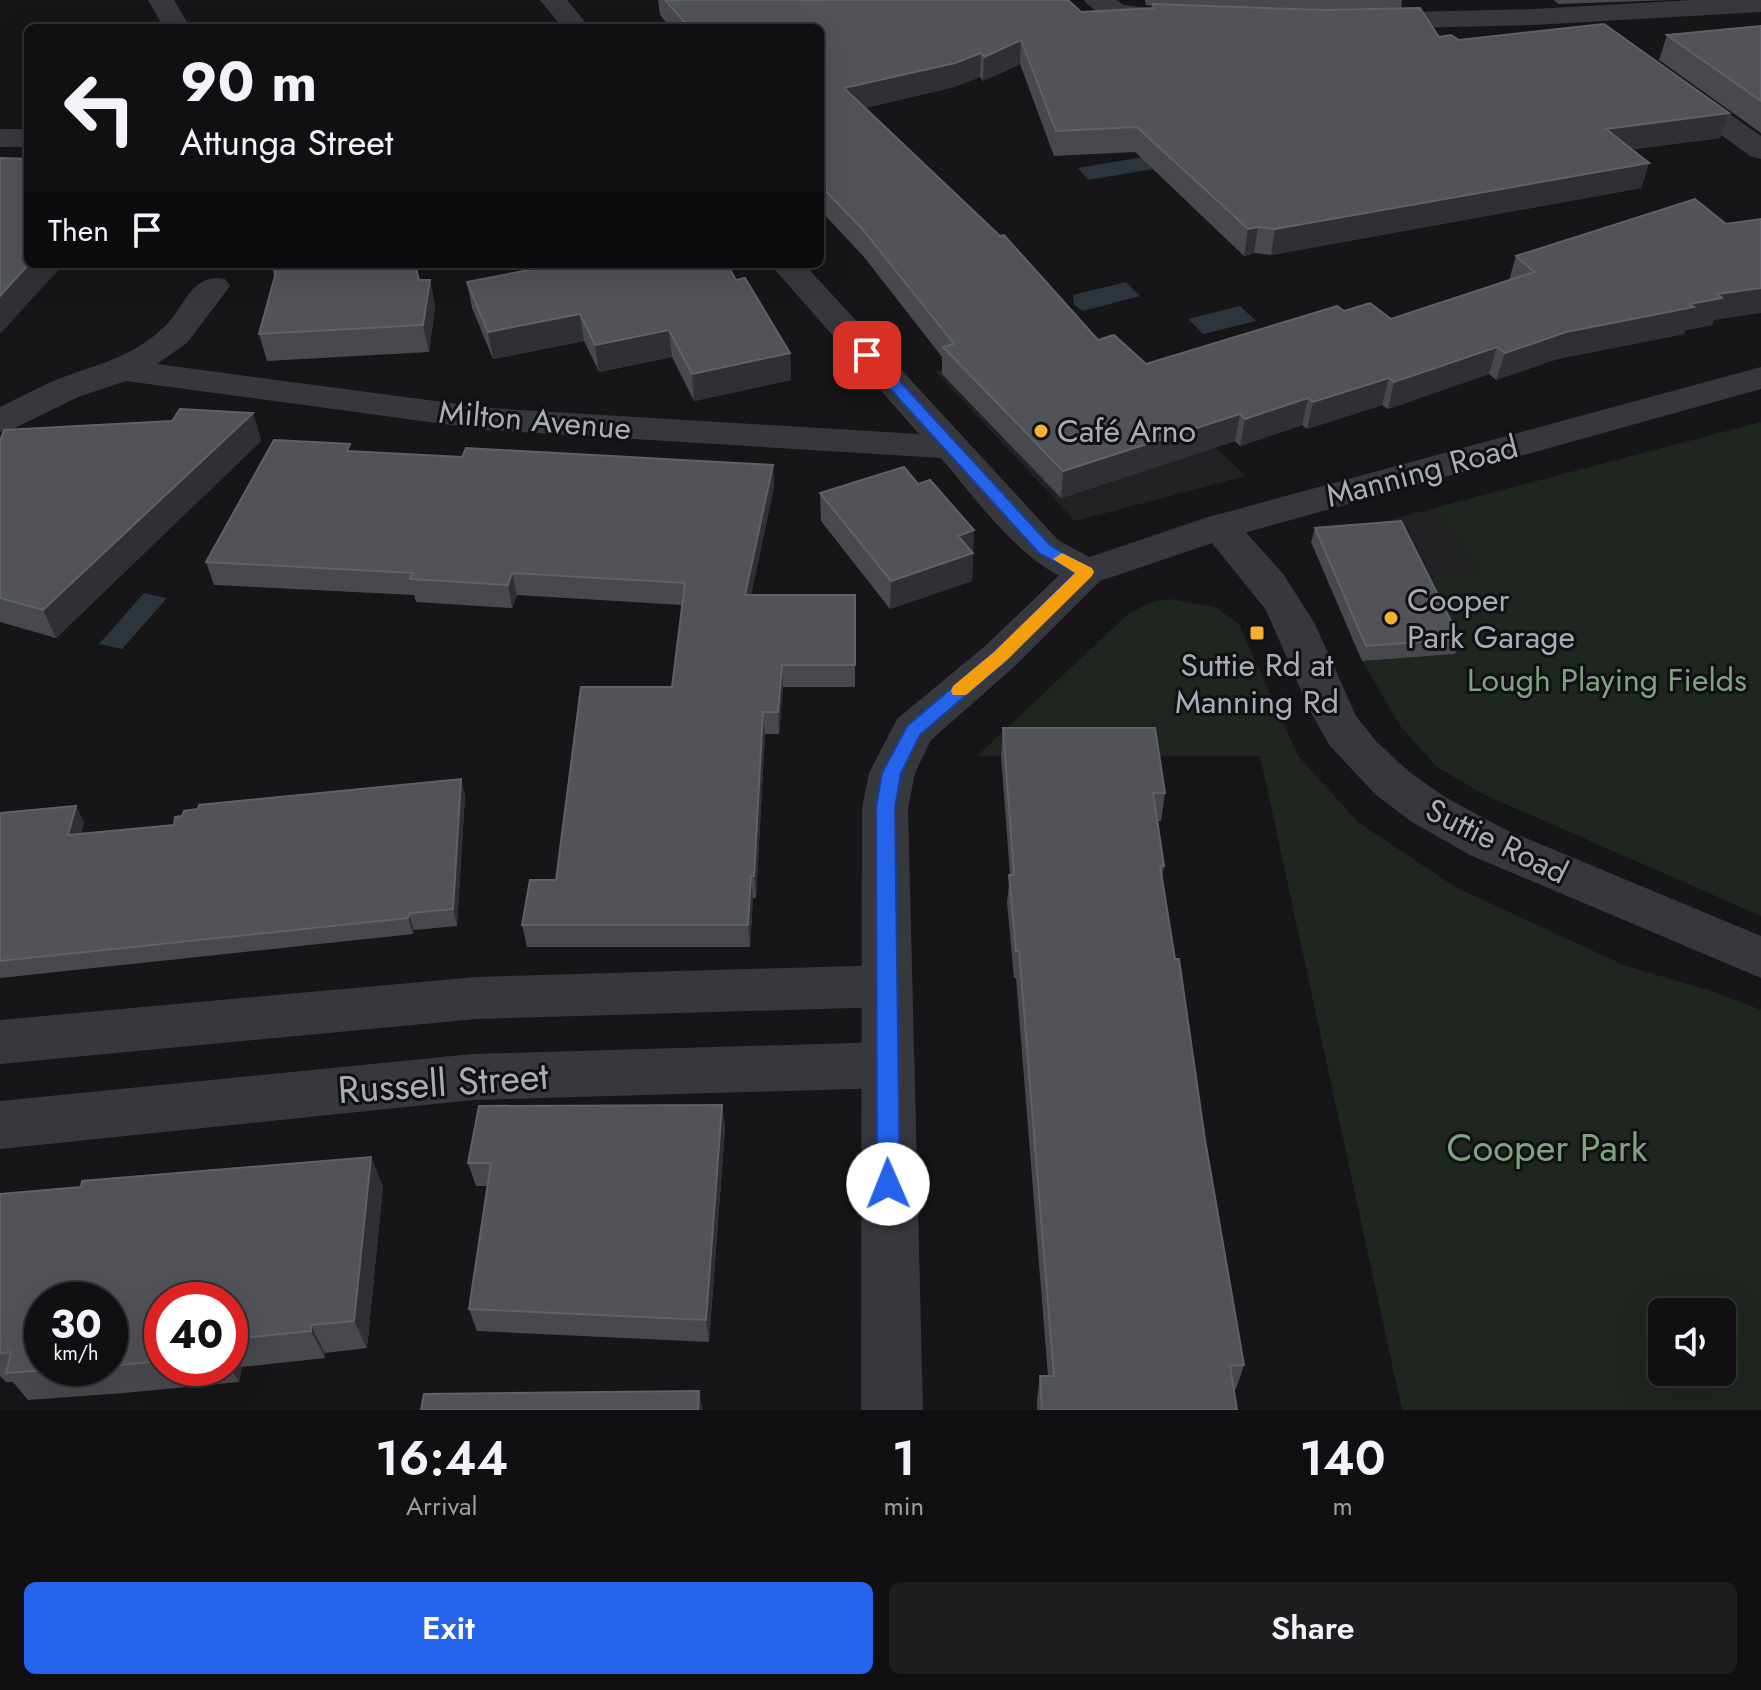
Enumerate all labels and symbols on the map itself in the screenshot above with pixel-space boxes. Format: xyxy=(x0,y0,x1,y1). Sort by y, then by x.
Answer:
pin xyxy=(833,321,901,389)
street label: Milton Avenue xyxy=(437,389,633,451)
place label: Café Arno xyxy=(1057,408,1196,454)
marker: Café Arno xyxy=(1032,422,1050,440)
street label: Manning Road xyxy=(1321,423,1523,519)
place label: Cooper Park Garage xyxy=(1407,577,1575,660)
marker: Cooper Park Garage xyxy=(1382,609,1400,627)
marker: Suttie Rd at Manning Rd xyxy=(1248,624,1266,642)
place label: Suttie Rd at Manning Rd xyxy=(1175,642,1339,725)
park label: Lough Playing Fields xyxy=(1467,657,1747,703)
street label: Suttie Road xyxy=(1418,787,1576,895)
street label: Russell Street xyxy=(336,1048,550,1117)
park label: Cooper Park xyxy=(1447,1120,1648,1175)
position arrow xyxy=(846,1142,930,1226)
speed limit sign: 40 xyxy=(144,1282,248,1386)

